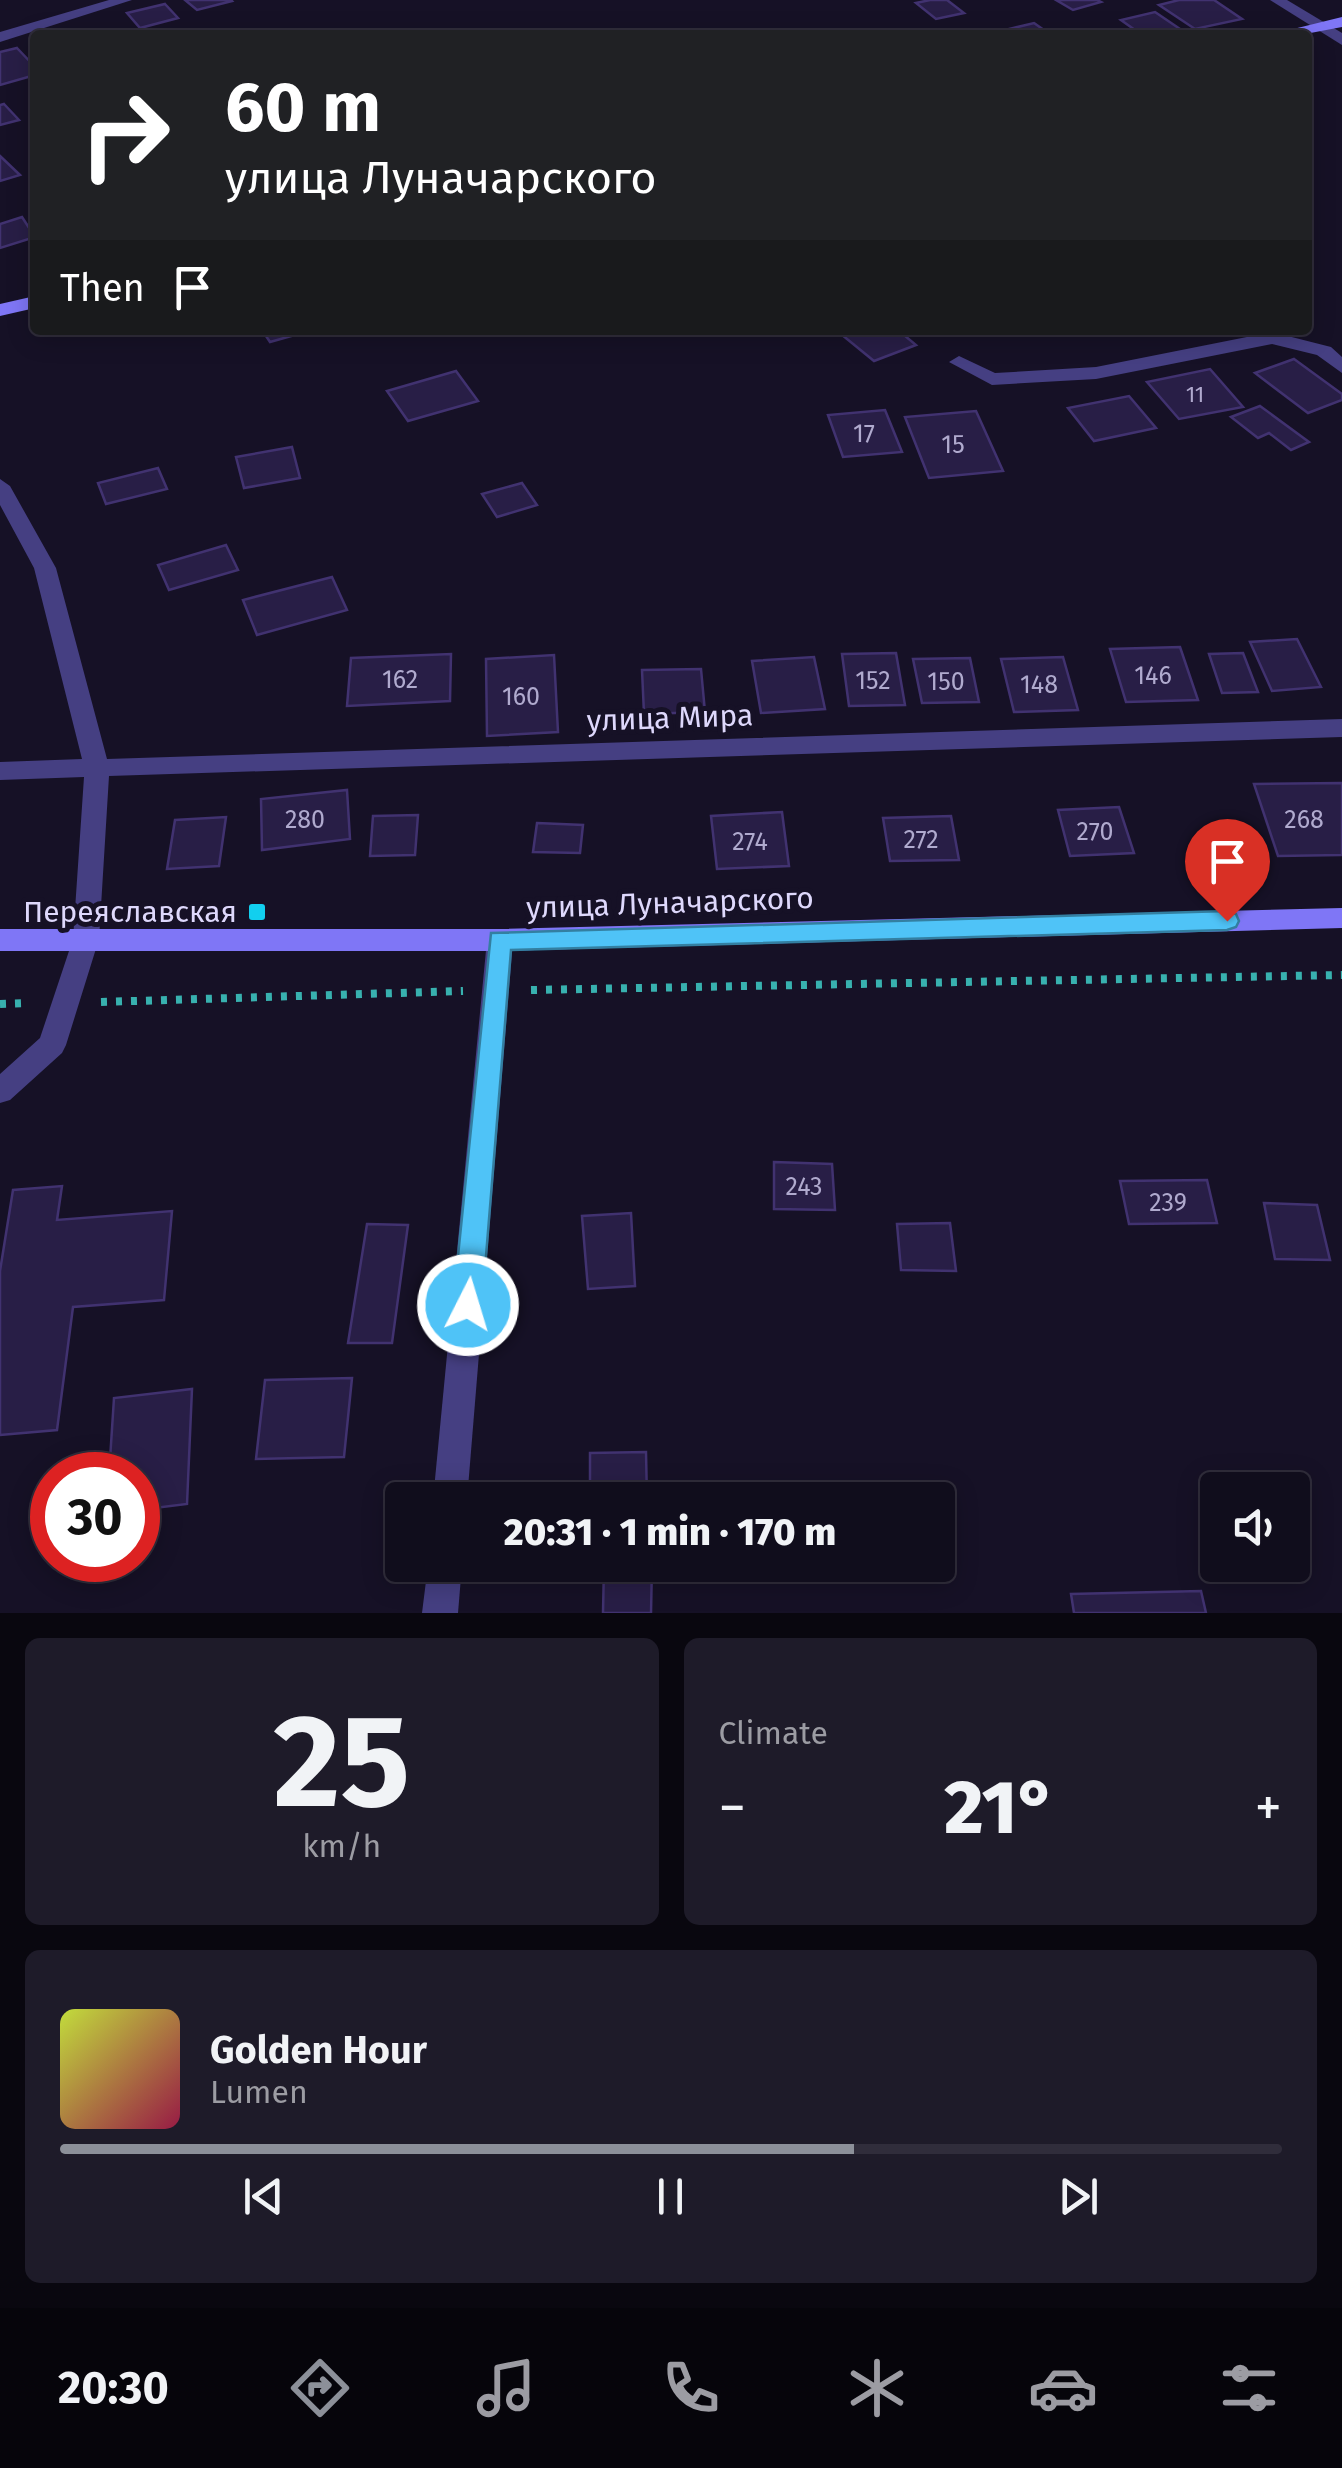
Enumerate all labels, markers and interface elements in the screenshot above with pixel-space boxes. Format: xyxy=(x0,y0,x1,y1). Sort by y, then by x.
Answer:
text: 60 m xyxy=(225,66,381,150)
icon: right xyxy=(60,70,190,200)
text: улица Луначарского xyxy=(225,151,657,205)
icon: arrive xyxy=(165,260,220,315)
text: Then xyxy=(60,265,145,311)
house number: 11 xyxy=(1186,381,1204,408)
house number: 17 xyxy=(853,419,875,449)
house number: 15 xyxy=(941,430,965,460)
house number: 146 xyxy=(1134,661,1172,691)
house number: 162 xyxy=(382,665,418,695)
house number: 152 xyxy=(855,666,891,696)
house number: 150 xyxy=(927,667,965,697)
house number: 148 xyxy=(1020,670,1058,700)
house number: 160 xyxy=(502,682,540,712)
street label: улица Мира xyxy=(586,697,754,739)
house number: 280 xyxy=(285,805,325,835)
house number: 268 xyxy=(1284,805,1324,835)
house number: 270 xyxy=(1077,817,1113,847)
pin xyxy=(1185,819,1270,922)
house number: 272 xyxy=(903,825,939,855)
house number: 274 xyxy=(732,827,768,857)
icon: arrive xyxy=(1200,834,1255,889)
street label: улица Луначарского xyxy=(526,880,814,926)
place label: Переяславская xyxy=(23,894,237,930)
marker: Переяславская xyxy=(246,901,268,923)
house number: 243 xyxy=(785,1172,823,1202)
house number: 239 xyxy=(1149,1188,1187,1218)
position arrow xyxy=(416,1253,520,1357)
speed limit sign: 30 xyxy=(30,1452,160,1582)
map controls xyxy=(1200,1472,1310,1582)
button: sound xyxy=(1200,1472,1310,1582)
text: 20:31 · 1 min · 170 m xyxy=(504,1509,836,1555)
text: 25 xyxy=(273,1684,410,1840)
text: Climate xyxy=(719,1714,828,1752)
text: 21° xyxy=(944,1763,1056,1853)
text: − xyxy=(719,1775,746,1841)
text: + xyxy=(1255,1775,1282,1841)
text: km/h xyxy=(302,1827,381,1865)
text: Golden Hour xyxy=(210,2027,427,2073)
text: Lumen xyxy=(210,2073,308,2111)
icon: previous xyxy=(236,2169,291,2224)
icon: pause xyxy=(643,2169,698,2224)
icon: next xyxy=(1051,2169,1106,2224)
icon: directions xyxy=(285,2353,355,2423)
icon: music xyxy=(471,2353,541,2423)
icon: phone xyxy=(656,2353,726,2423)
icon: climate xyxy=(842,2353,912,2423)
icon: car xyxy=(1028,2353,1098,2423)
icon: filters xyxy=(1214,2353,1284,2423)
text: 20:30 xyxy=(58,2361,169,2415)

